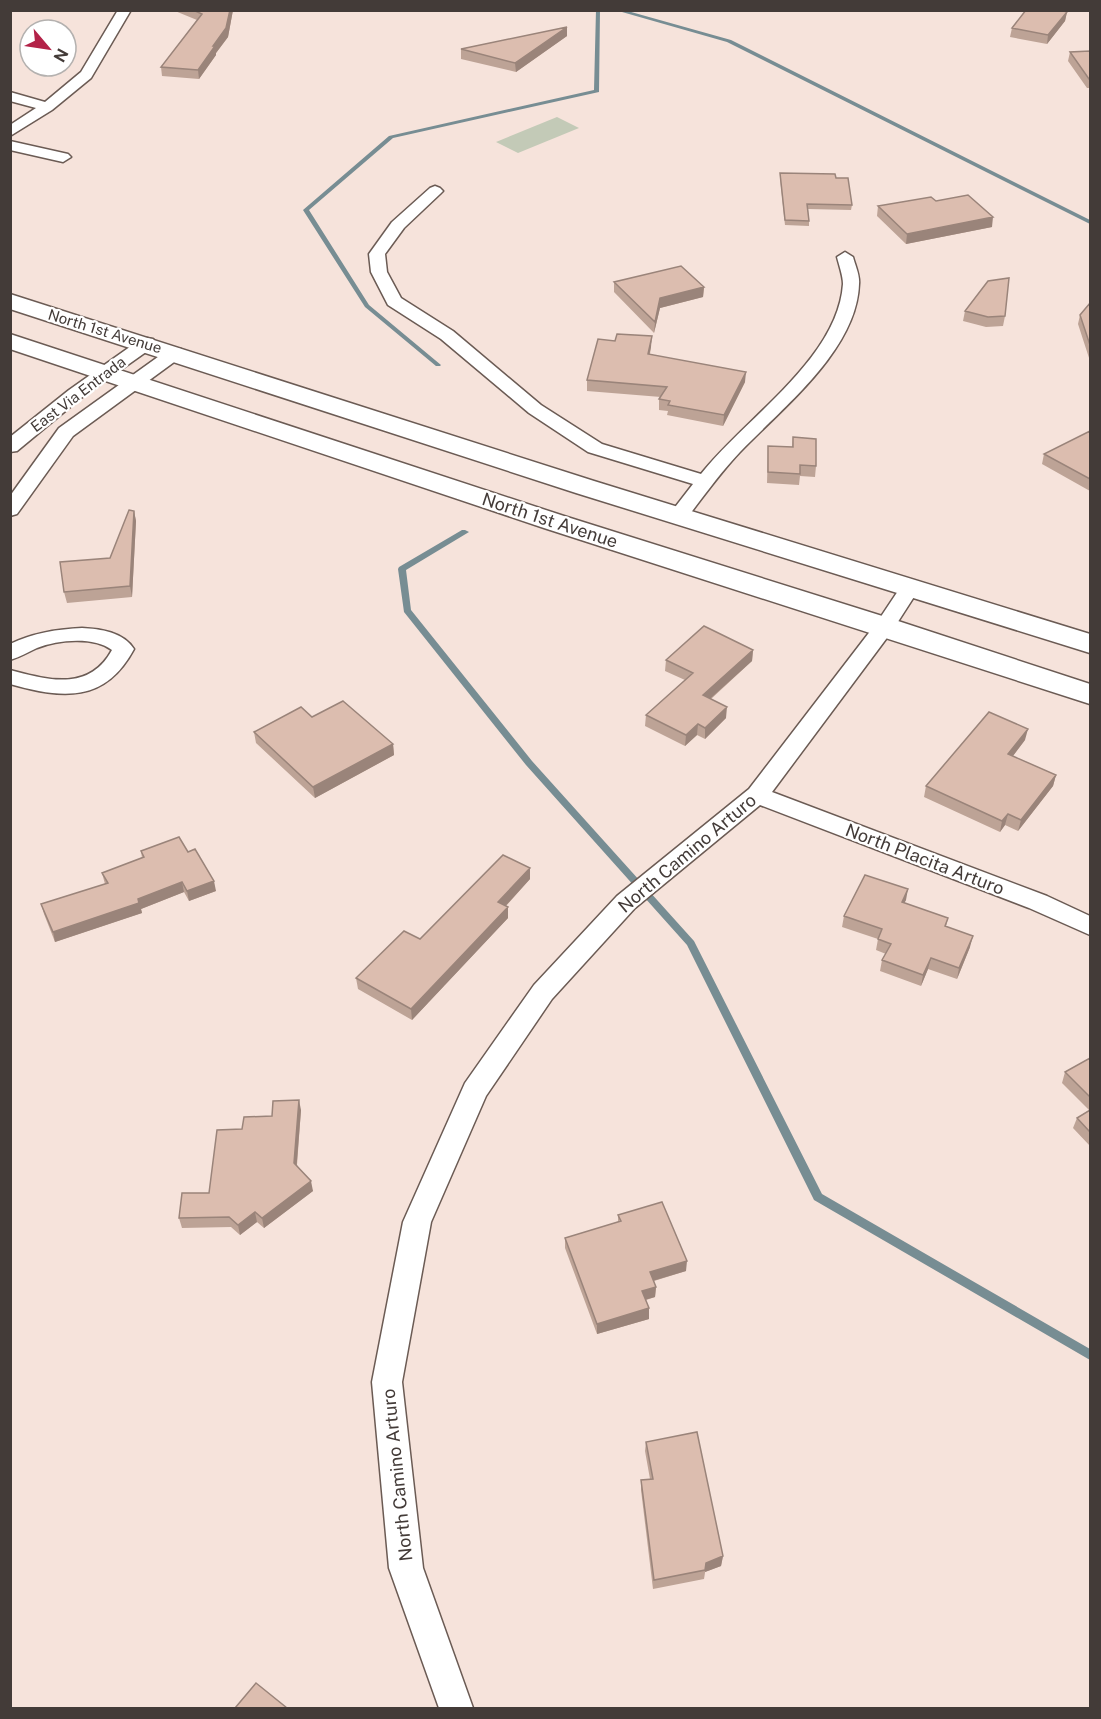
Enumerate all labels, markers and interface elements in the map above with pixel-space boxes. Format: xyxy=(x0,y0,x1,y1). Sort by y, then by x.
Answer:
north arrow xyxy=(18,18,78,78)
text: N xyxy=(49,45,72,65)
street label: North 1st Avenue xyxy=(46,306,164,356)
street label: East Via Entrada xyxy=(27,353,129,435)
street label: North 1st Avenue xyxy=(479,488,621,552)
street label: North Camino Arturo xyxy=(614,789,760,917)
street label: North Placita Arturo xyxy=(843,819,1007,899)
street label: North Camino Arturo xyxy=(377,1388,417,1562)

